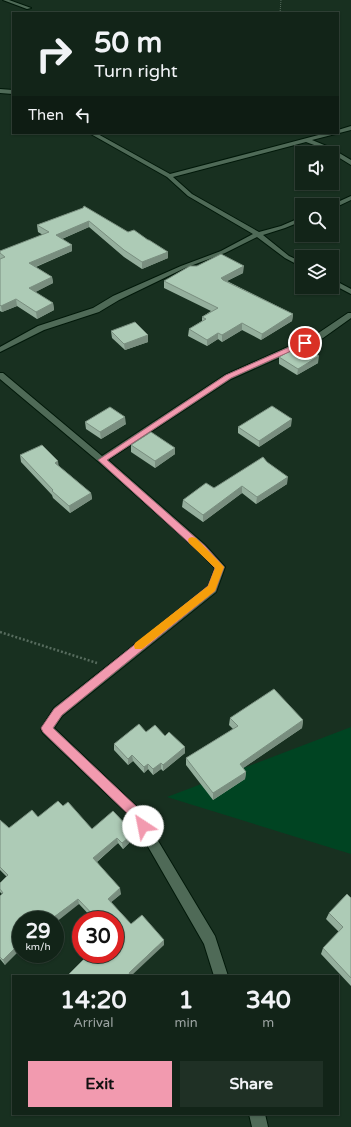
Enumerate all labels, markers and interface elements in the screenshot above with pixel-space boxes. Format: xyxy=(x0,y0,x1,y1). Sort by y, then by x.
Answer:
text: 50 m xyxy=(94,26,162,60)
icon: right xyxy=(28,28,80,80)
text: Turn right xyxy=(94,60,178,82)
icon: left xyxy=(72,104,94,126)
text: Then xyxy=(28,106,64,124)
map controls xyxy=(295,146,339,294)
button: sound xyxy=(295,146,339,190)
button: search xyxy=(295,198,339,242)
button: layers xyxy=(295,250,339,294)
pin xyxy=(288,326,322,360)
icon: arrive xyxy=(294,332,316,354)
position arrow xyxy=(122,805,164,847)
speed limit sign: 30 xyxy=(72,911,124,963)
text: 29 xyxy=(25,920,51,944)
text: km/h xyxy=(25,941,51,953)
text: 14:20 xyxy=(60,986,127,1015)
text: 1 xyxy=(179,986,194,1015)
text: 340 xyxy=(246,986,291,1015)
text: Arrival xyxy=(73,1015,113,1031)
text: min xyxy=(175,1015,198,1031)
text: m xyxy=(262,1015,274,1031)
button: Exit xyxy=(28,1061,172,1107)
button: Share xyxy=(180,1061,323,1107)

